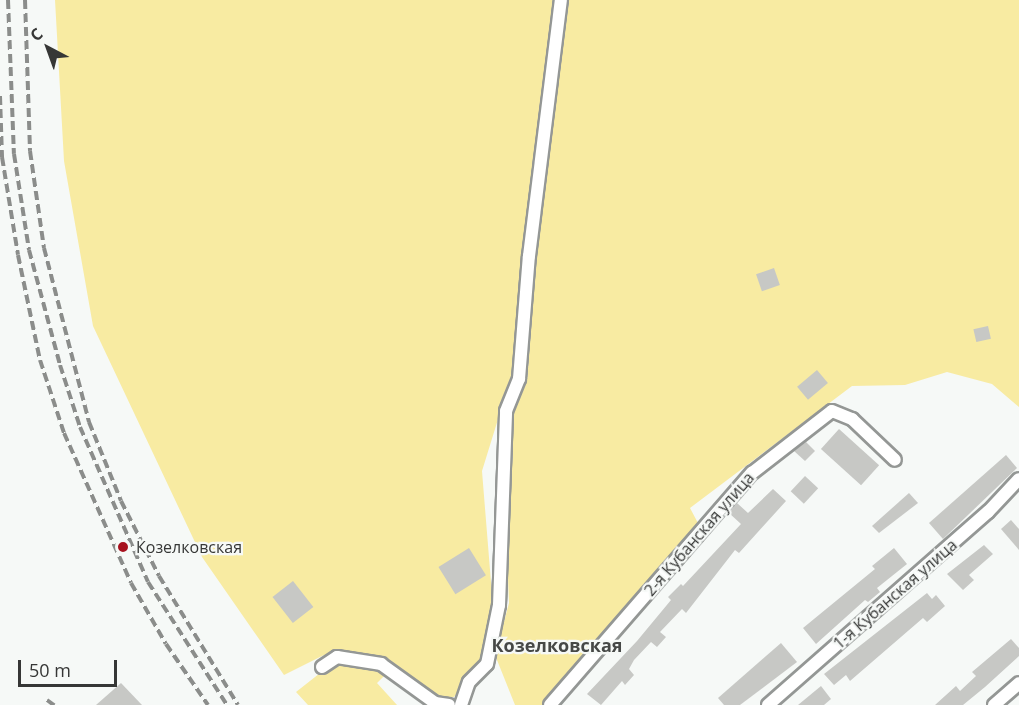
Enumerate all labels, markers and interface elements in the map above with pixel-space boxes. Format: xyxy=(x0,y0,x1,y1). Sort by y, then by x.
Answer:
north arrow xyxy=(18,18,78,78)
text: С xyxy=(25,23,47,46)
street label: 2-я Кубанская улица xyxy=(640,468,758,600)
street label: 1-я Кубанская улица xyxy=(829,535,961,653)
place label: Козелковская xyxy=(136,537,242,557)
marker: Козелковская xyxy=(114,538,132,556)
district label: Козелковская xyxy=(491,634,623,656)
scale bar xyxy=(21,648,120,686)
text: 50 m xyxy=(29,658,71,682)

